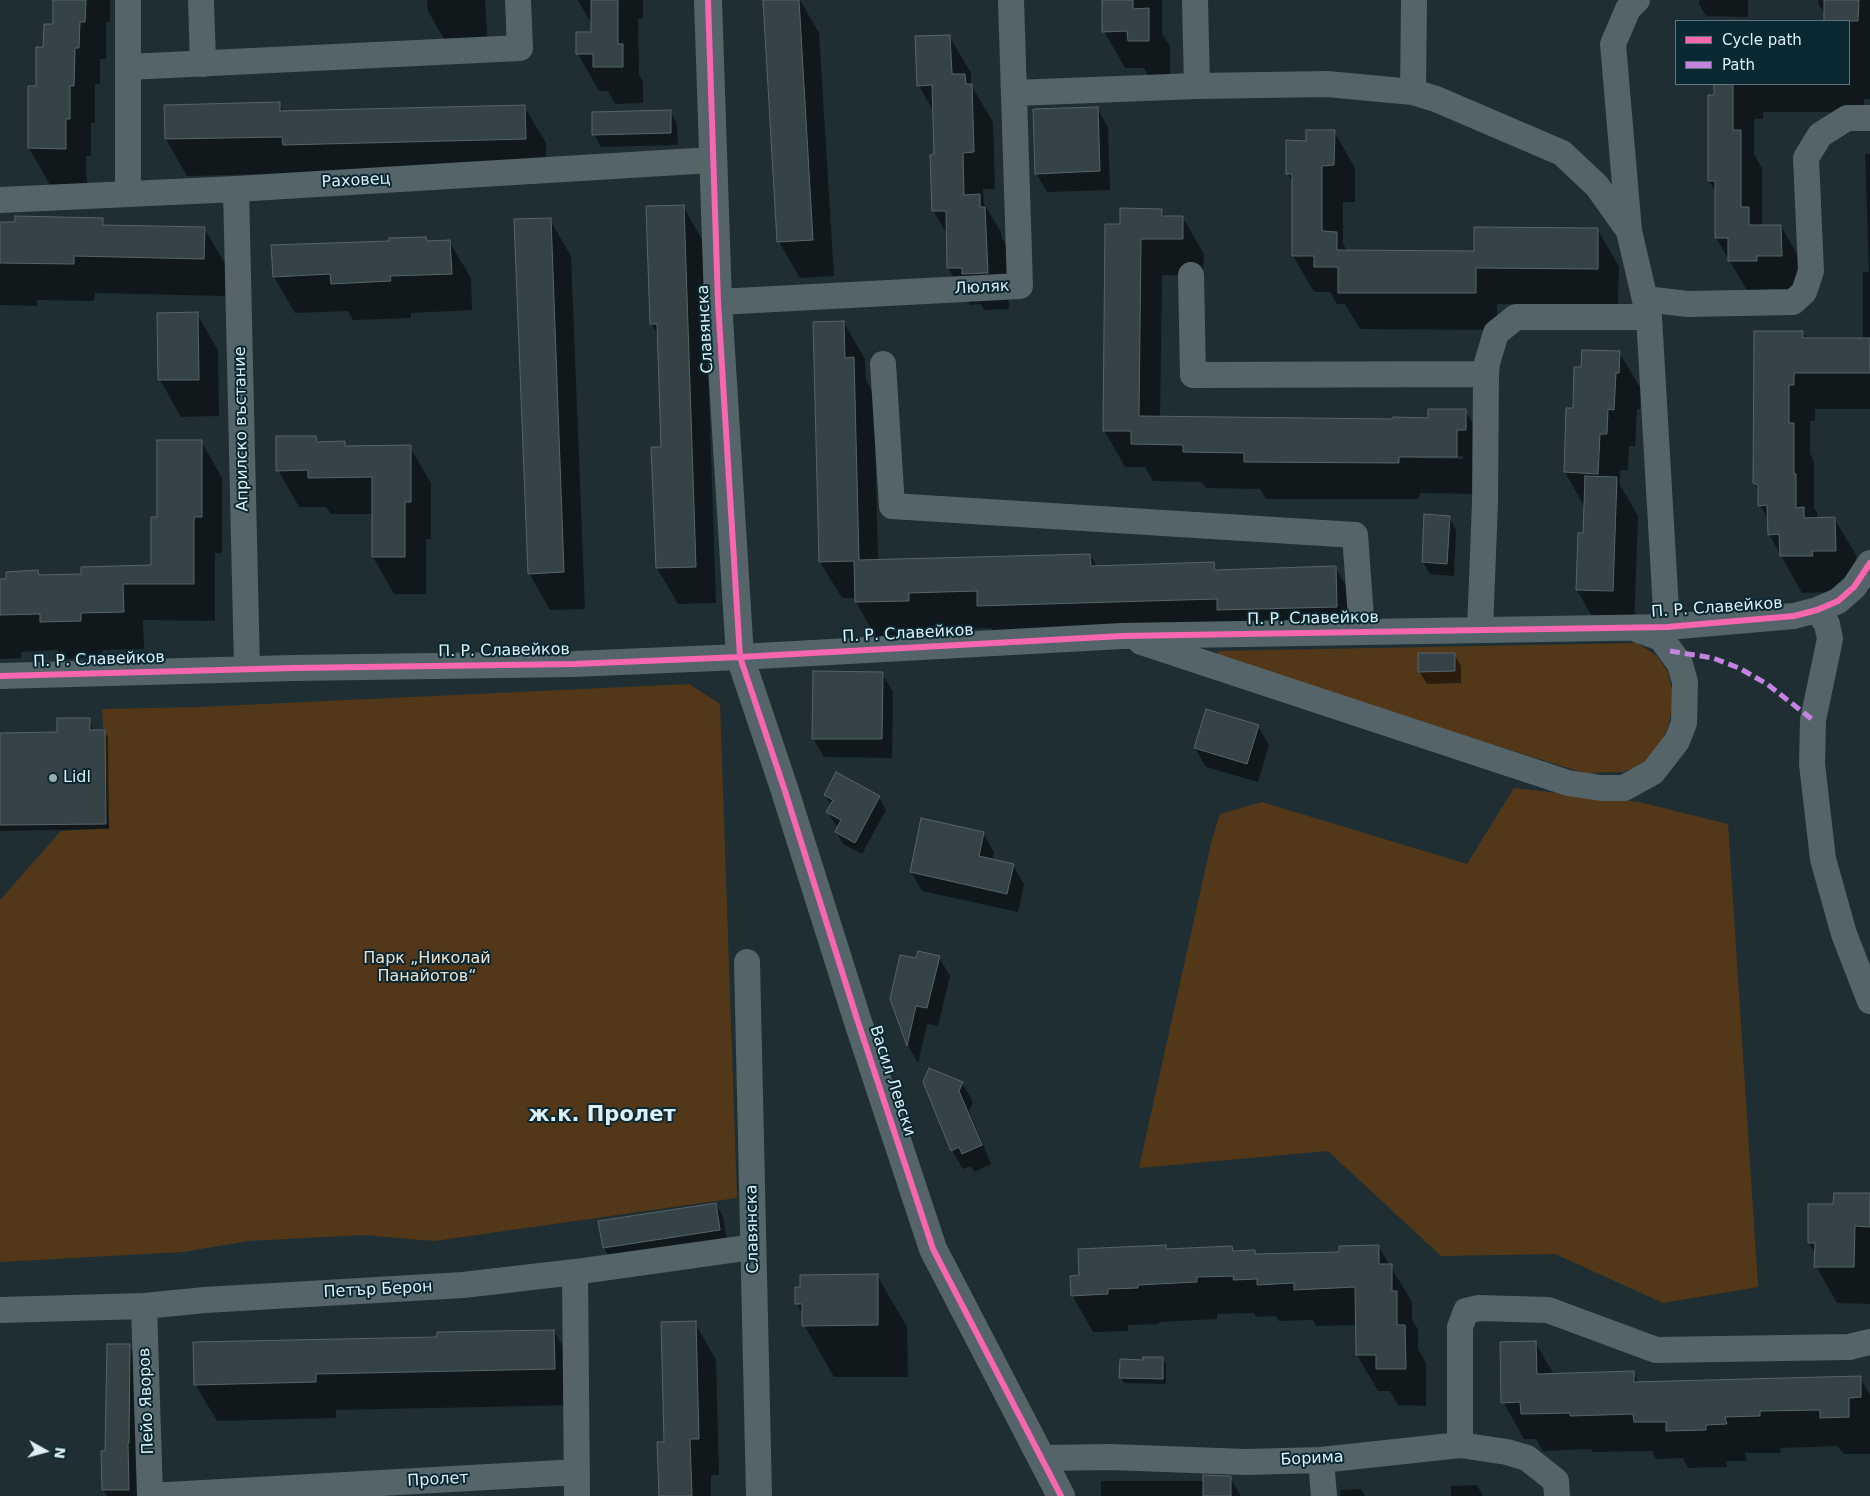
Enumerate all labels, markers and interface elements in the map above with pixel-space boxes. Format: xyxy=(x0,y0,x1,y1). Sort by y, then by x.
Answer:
legend xyxy=(1675,20,1850,85)
text: Cycle path xyxy=(1722,31,1802,49)
text: Path xyxy=(1722,56,1755,74)
street label: Раховец xyxy=(321,170,391,192)
street label: Люляк xyxy=(954,277,1010,299)
street label: Славянска xyxy=(694,284,718,374)
street label: Априлско въстание xyxy=(231,346,253,512)
street label: П. Р. Славейков xyxy=(1651,594,1783,622)
street label: П. Р. Славейков xyxy=(1247,608,1379,630)
street label: П. Р. Славейков xyxy=(842,621,974,647)
street label: П. Р. Славейков xyxy=(438,640,570,662)
street label: П. Р. Славейков xyxy=(33,648,165,672)
place label: Lidl xyxy=(63,768,91,788)
marker: Lidl xyxy=(47,772,59,784)
park label: Парк „Николай Панайотов“ xyxy=(363,949,491,987)
street label: Васил Левски xyxy=(865,1023,919,1139)
district label: ж.к. Пролет xyxy=(528,1103,676,1129)
street label: Славянска xyxy=(743,1184,763,1274)
street label: Петър Берон xyxy=(323,1278,433,1302)
street label: Пейо Яворов xyxy=(136,1347,158,1455)
north arrow xyxy=(20,1426,70,1476)
text: N xyxy=(51,1446,69,1460)
street label: Борима xyxy=(1280,1448,1344,1470)
street label: Пролет xyxy=(407,1469,469,1491)

